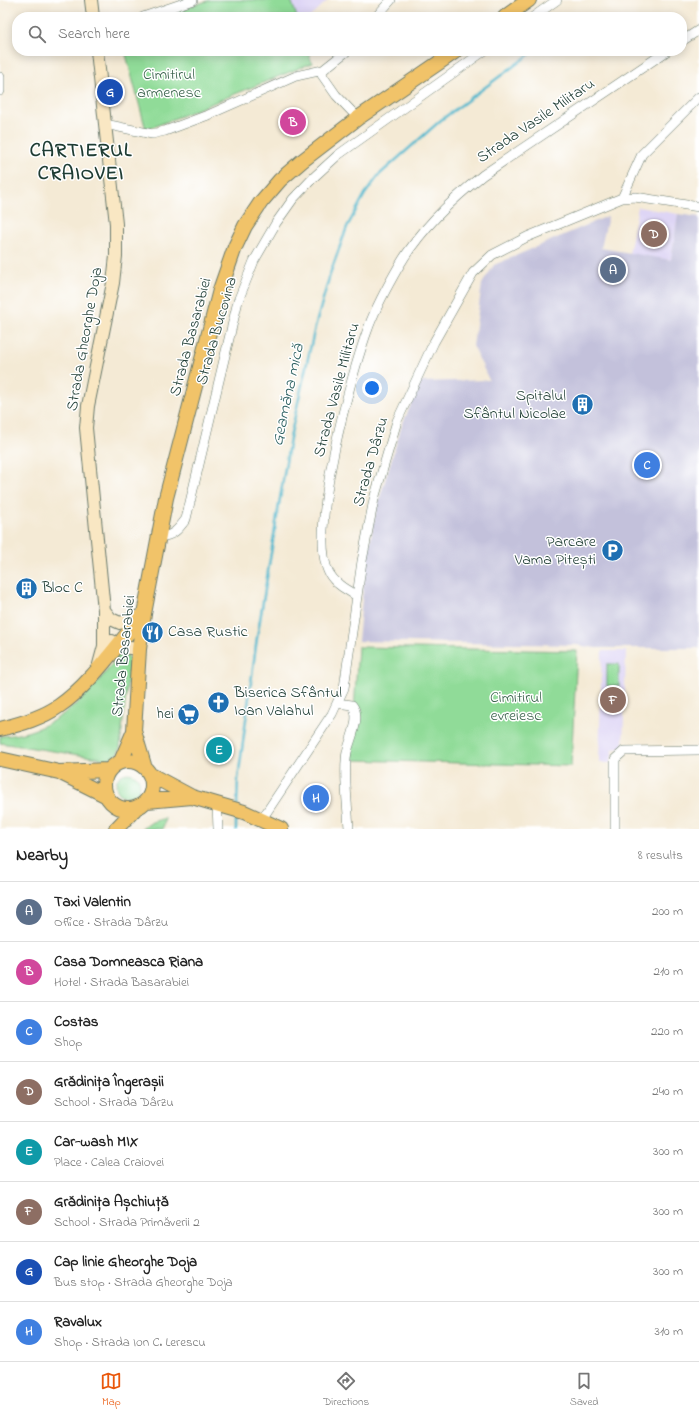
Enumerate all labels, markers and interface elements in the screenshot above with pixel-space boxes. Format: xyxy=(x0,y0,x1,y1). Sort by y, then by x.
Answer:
search box xyxy=(12,12,687,56)
icon: search xyxy=(26,23,48,45)
text: Search here xyxy=(58,23,130,45)
park label: Cimitirul armenesc xyxy=(137,63,202,105)
street label: Strada Vasile Militaru xyxy=(472,72,600,170)
pin: G xyxy=(97,77,123,107)
pin: B xyxy=(280,107,306,137)
district label: CARTIERUL CRAIOVEI xyxy=(30,137,132,189)
pin: D xyxy=(641,219,667,249)
pin: A xyxy=(600,255,626,285)
street label: Strada Gheorghe Doja xyxy=(61,265,109,413)
street label: Strada Bucovina xyxy=(190,274,244,388)
street label: Strada Basarabiei xyxy=(164,275,218,399)
street label: Strada Vasile Militaru xyxy=(308,320,366,460)
water label: Geamăna mică xyxy=(265,340,311,448)
your location xyxy=(362,378,382,398)
place label: Spitalul Sfântul Nicolae xyxy=(463,384,567,426)
building icon: Spitalul Sfântul Nicolae xyxy=(569,392,595,418)
street label: Strada Dârzu xyxy=(347,414,395,510)
pin: C xyxy=(634,450,660,480)
place label: Parcare Vama Pitești xyxy=(514,530,597,572)
parking icon: Parcare Vama Pitești xyxy=(599,538,625,564)
building icon: Bloc C xyxy=(14,575,40,601)
place label: Bloc C xyxy=(41,576,83,600)
street label: Strada Basarabiei xyxy=(106,594,142,718)
restaurant icon: Casa Rustic xyxy=(139,619,165,645)
place label: Casa Rustic xyxy=(168,620,249,644)
place label: Biserica Sfântul Ioan Valahul xyxy=(233,681,342,723)
pin: F xyxy=(600,685,626,715)
park label: Cimitirul evreiesc xyxy=(490,686,542,728)
church icon: Biserica Sfântul Ioan Valahul xyxy=(205,689,231,715)
supermarket icon: hei xyxy=(176,701,202,727)
place label: hei xyxy=(156,702,174,726)
pin: E xyxy=(206,735,232,765)
pin: H xyxy=(303,783,329,813)
text: Nearby xyxy=(16,843,68,868)
text: 8 results xyxy=(638,846,683,865)
text: Taxi Valentin xyxy=(54,891,131,913)
text: A xyxy=(25,902,33,921)
text: 200 m xyxy=(652,902,683,921)
text: Office · Strada Dârzu xyxy=(54,913,168,932)
text: Casa Domneasca Riana xyxy=(54,951,203,973)
text: B xyxy=(25,962,33,981)
text: 210 m xyxy=(653,962,683,981)
text: Hotel · Strada Basarabiei xyxy=(54,973,189,992)
text: Costas xyxy=(54,1011,98,1033)
text: C xyxy=(25,1022,33,1041)
text: 220 m xyxy=(651,1022,683,1041)
text: Shop xyxy=(54,1033,82,1052)
text: Grădinița Îngerașii xyxy=(54,1071,164,1093)
text: D xyxy=(24,1082,34,1101)
text: 240 m xyxy=(652,1082,683,1101)
text: School · Strada Dârzu xyxy=(54,1093,174,1112)
text: Car-wash MIX xyxy=(54,1131,138,1153)
text: E xyxy=(25,1142,33,1161)
text: 300 m xyxy=(653,1142,683,1161)
text: Place · Calea Craiovei xyxy=(54,1153,164,1172)
text: Grădinița Așchiuță xyxy=(54,1191,168,1213)
text: F xyxy=(25,1202,33,1221)
text: 300 m xyxy=(653,1202,683,1221)
text: School · Strada Primăverii 2 xyxy=(54,1213,200,1232)
text: Cap linie Gheorghe Doja xyxy=(54,1251,197,1273)
text: G xyxy=(25,1262,33,1281)
text: 300 m xyxy=(653,1262,683,1281)
text: Bus stop · Strada Gheorghe Doja xyxy=(54,1273,233,1292)
text: Ravalux xyxy=(54,1311,102,1333)
text: H xyxy=(25,1322,33,1341)
text: 310 m xyxy=(655,1322,683,1341)
text: Shop · Strada Ion C. Lerescu xyxy=(54,1333,206,1352)
tab: Map xyxy=(100,1370,122,1410)
tab: Directions xyxy=(323,1370,369,1410)
tab: Saved xyxy=(570,1370,599,1410)

